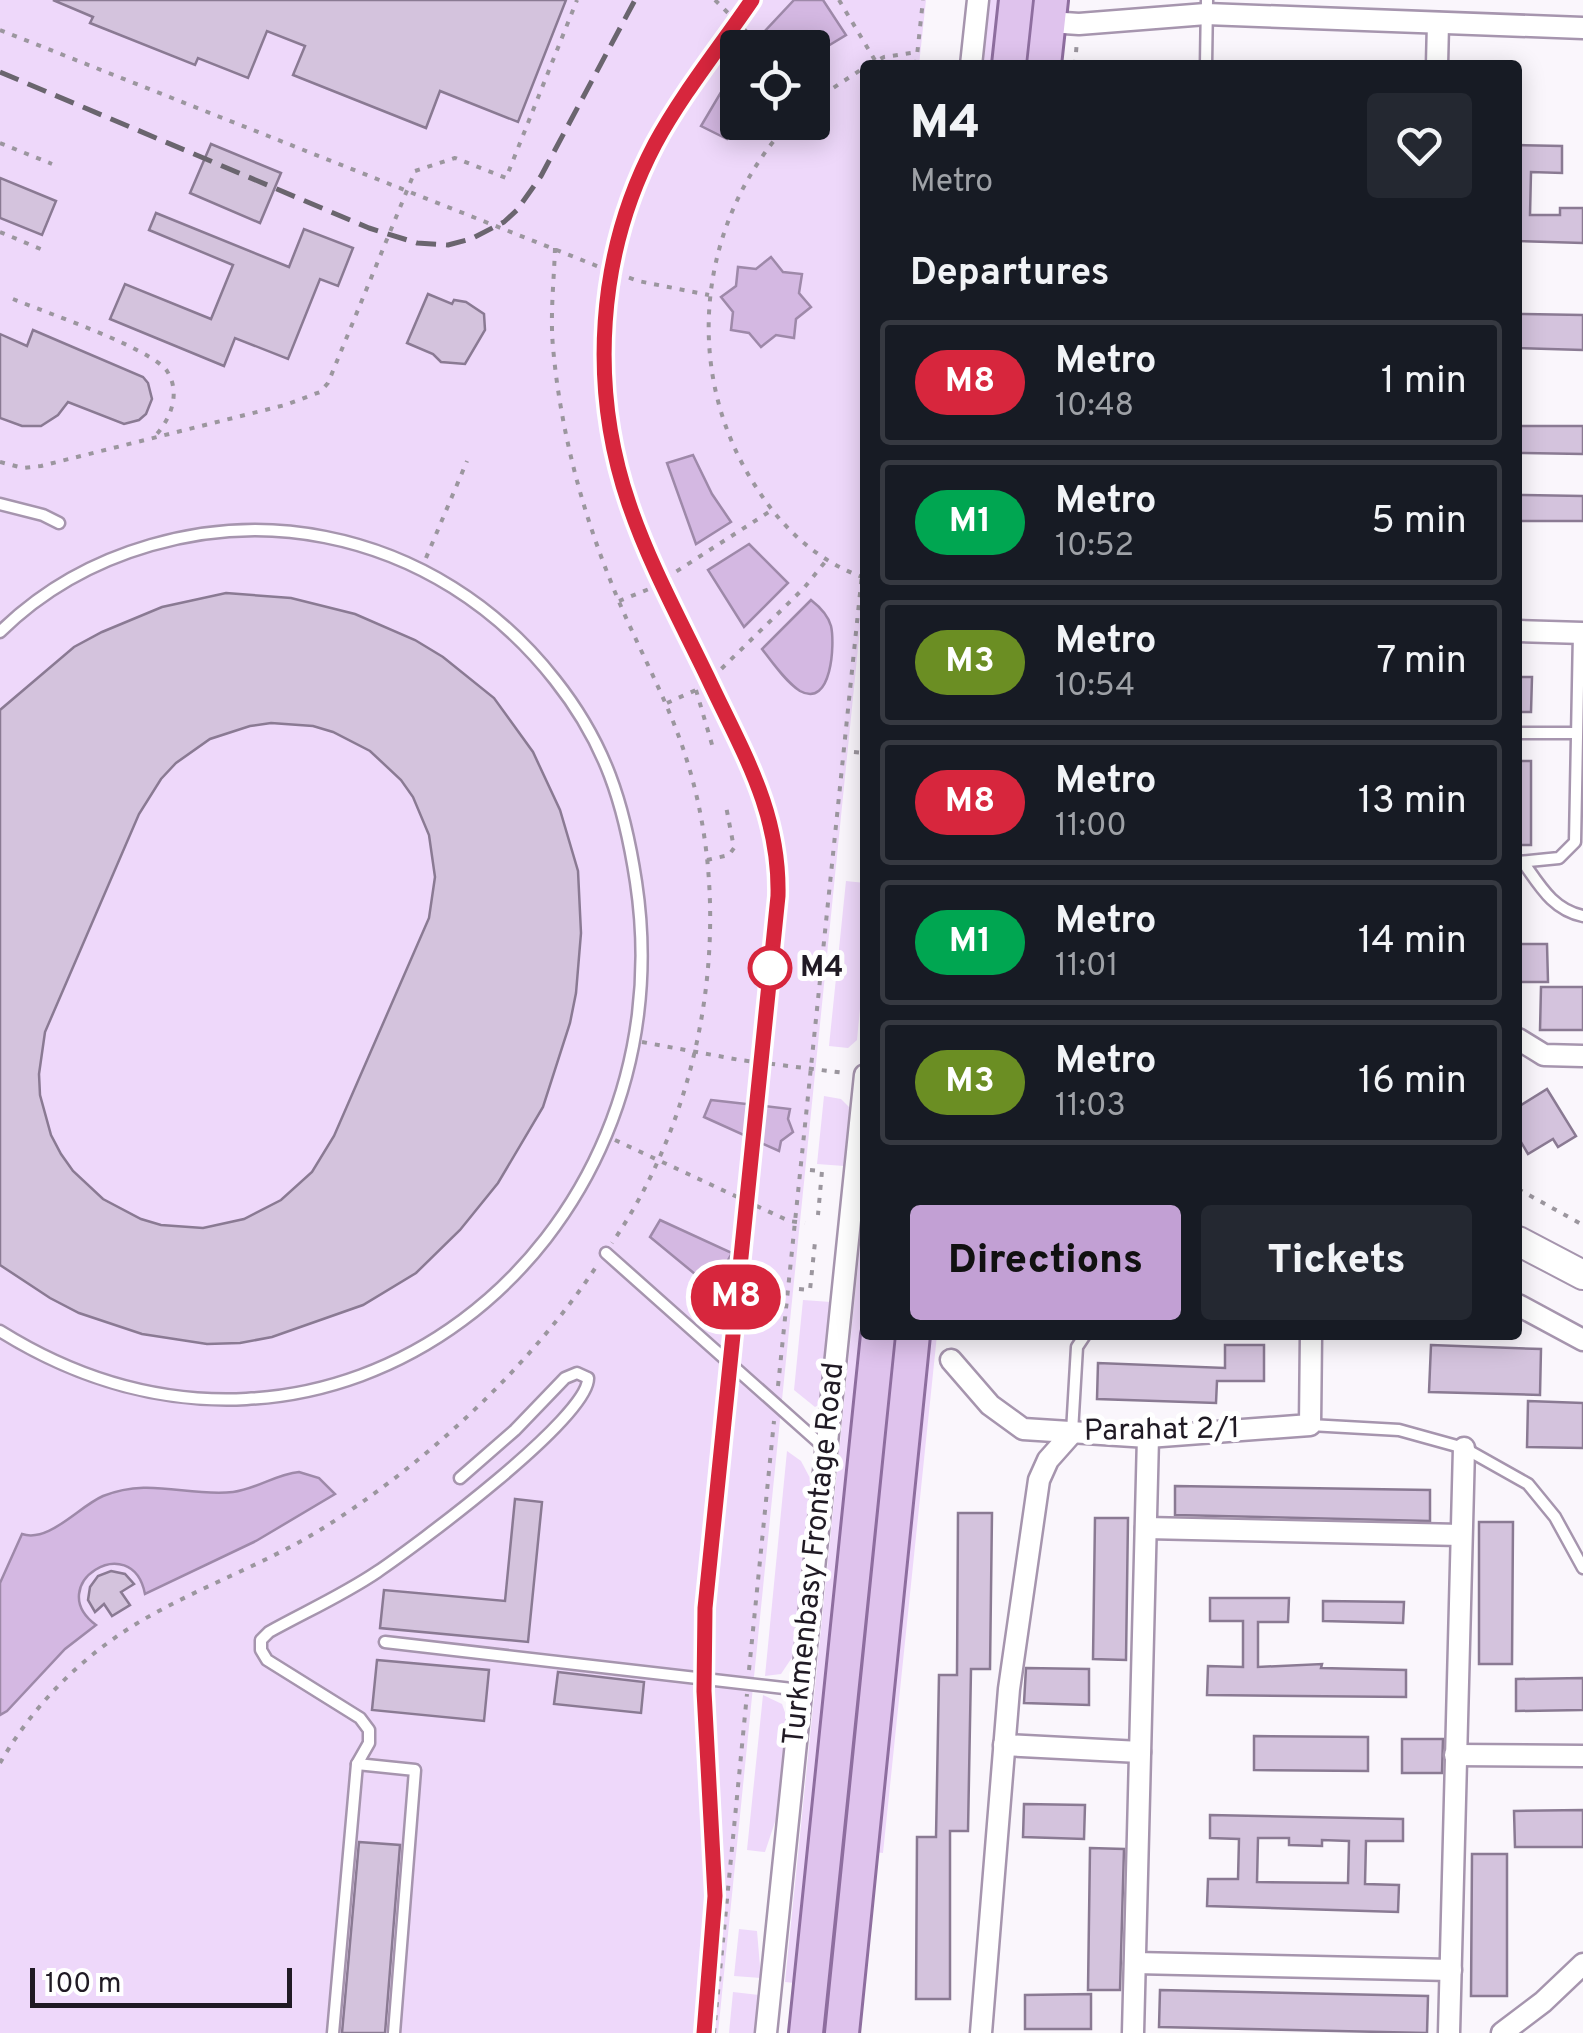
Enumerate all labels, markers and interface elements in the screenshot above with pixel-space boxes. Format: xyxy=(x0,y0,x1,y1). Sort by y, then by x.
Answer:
map controls xyxy=(720,30,830,140)
button: locate xyxy=(720,30,830,140)
button: heart xyxy=(1367,93,1472,198)
text: M4 xyxy=(910,95,981,155)
text: Metro xyxy=(910,163,993,203)
text: Departures xyxy=(910,250,1110,299)
text: Metro xyxy=(1055,338,1157,387)
text: 1 min xyxy=(1381,358,1467,407)
text: M8 xyxy=(945,360,995,404)
text: 10:48 xyxy=(1055,387,1134,427)
text: Metro xyxy=(1055,478,1157,527)
text: 5 min xyxy=(1371,498,1467,547)
text: M1 xyxy=(949,500,991,544)
text: 10:52 xyxy=(1055,527,1134,567)
text: Metro xyxy=(1055,618,1157,667)
text: 7 min xyxy=(1377,638,1467,687)
text: M3 xyxy=(945,640,995,684)
text: 10:54 xyxy=(1055,667,1135,707)
text: Metro xyxy=(1055,758,1157,807)
text: 13 min xyxy=(1358,778,1467,827)
text: M8 xyxy=(945,780,995,824)
text: 11:00 xyxy=(1055,807,1127,847)
text: Metro xyxy=(1055,898,1157,947)
text: 14 min xyxy=(1358,918,1467,967)
text: M1 xyxy=(949,920,991,964)
marker: M4 xyxy=(749,947,791,989)
text: 11:01 xyxy=(1055,947,1119,987)
place label: M4 xyxy=(800,950,844,987)
text: Metro xyxy=(1055,1038,1157,1087)
text: 16 min xyxy=(1358,1058,1467,1107)
text: M3 xyxy=(945,1060,995,1104)
text: 11:03 xyxy=(1055,1087,1126,1127)
button: Directions xyxy=(910,1205,1181,1320)
button: Tickets xyxy=(1201,1205,1472,1320)
line badge: M8 xyxy=(691,1264,781,1330)
text: M8 xyxy=(711,1275,761,1319)
street label: Turkmenbasy Frontage Road xyxy=(776,1361,854,1747)
street label: Parahat 2/1 xyxy=(1084,1411,1240,1451)
scale bar xyxy=(30,1963,292,2008)
text: 100 m xyxy=(45,1967,121,2003)

